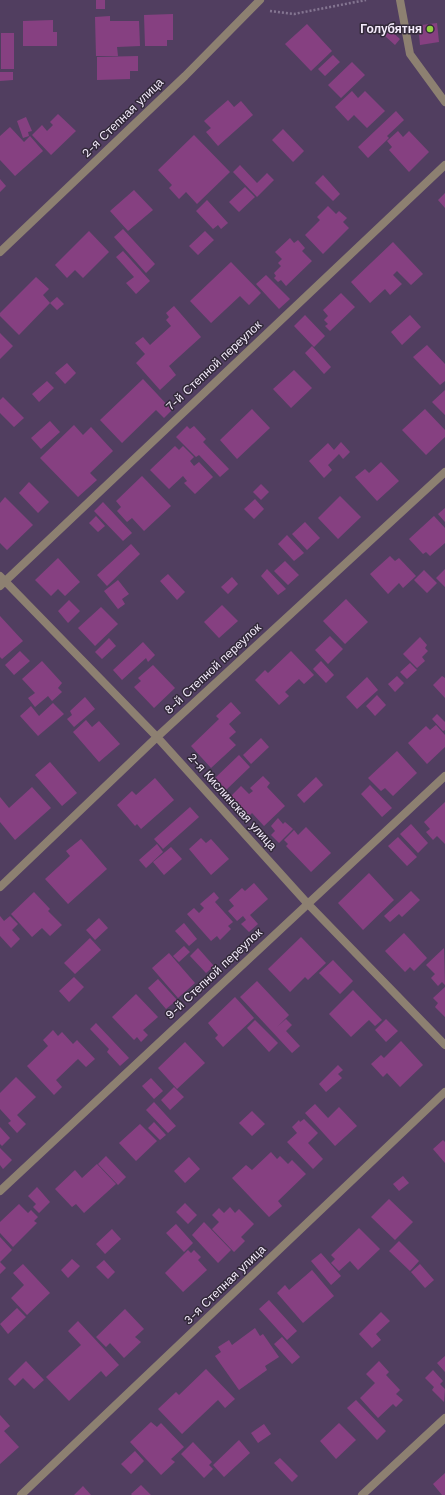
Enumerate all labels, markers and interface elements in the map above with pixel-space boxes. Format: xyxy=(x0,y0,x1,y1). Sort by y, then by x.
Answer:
place label: Голубятня xyxy=(360,22,422,36)
marker: Голубятня xyxy=(425,24,435,34)
street label: 2-я Степная улица xyxy=(79,75,167,161)
street label: 7-й Степной переулок xyxy=(163,318,265,414)
street label: 8-й Степной переулок xyxy=(162,621,264,717)
street label: 2-я Кислинская улица xyxy=(185,751,279,853)
street label: 9-й Степной переулок xyxy=(163,925,265,1023)
street label: 3-я Степная улица xyxy=(181,1242,269,1328)

